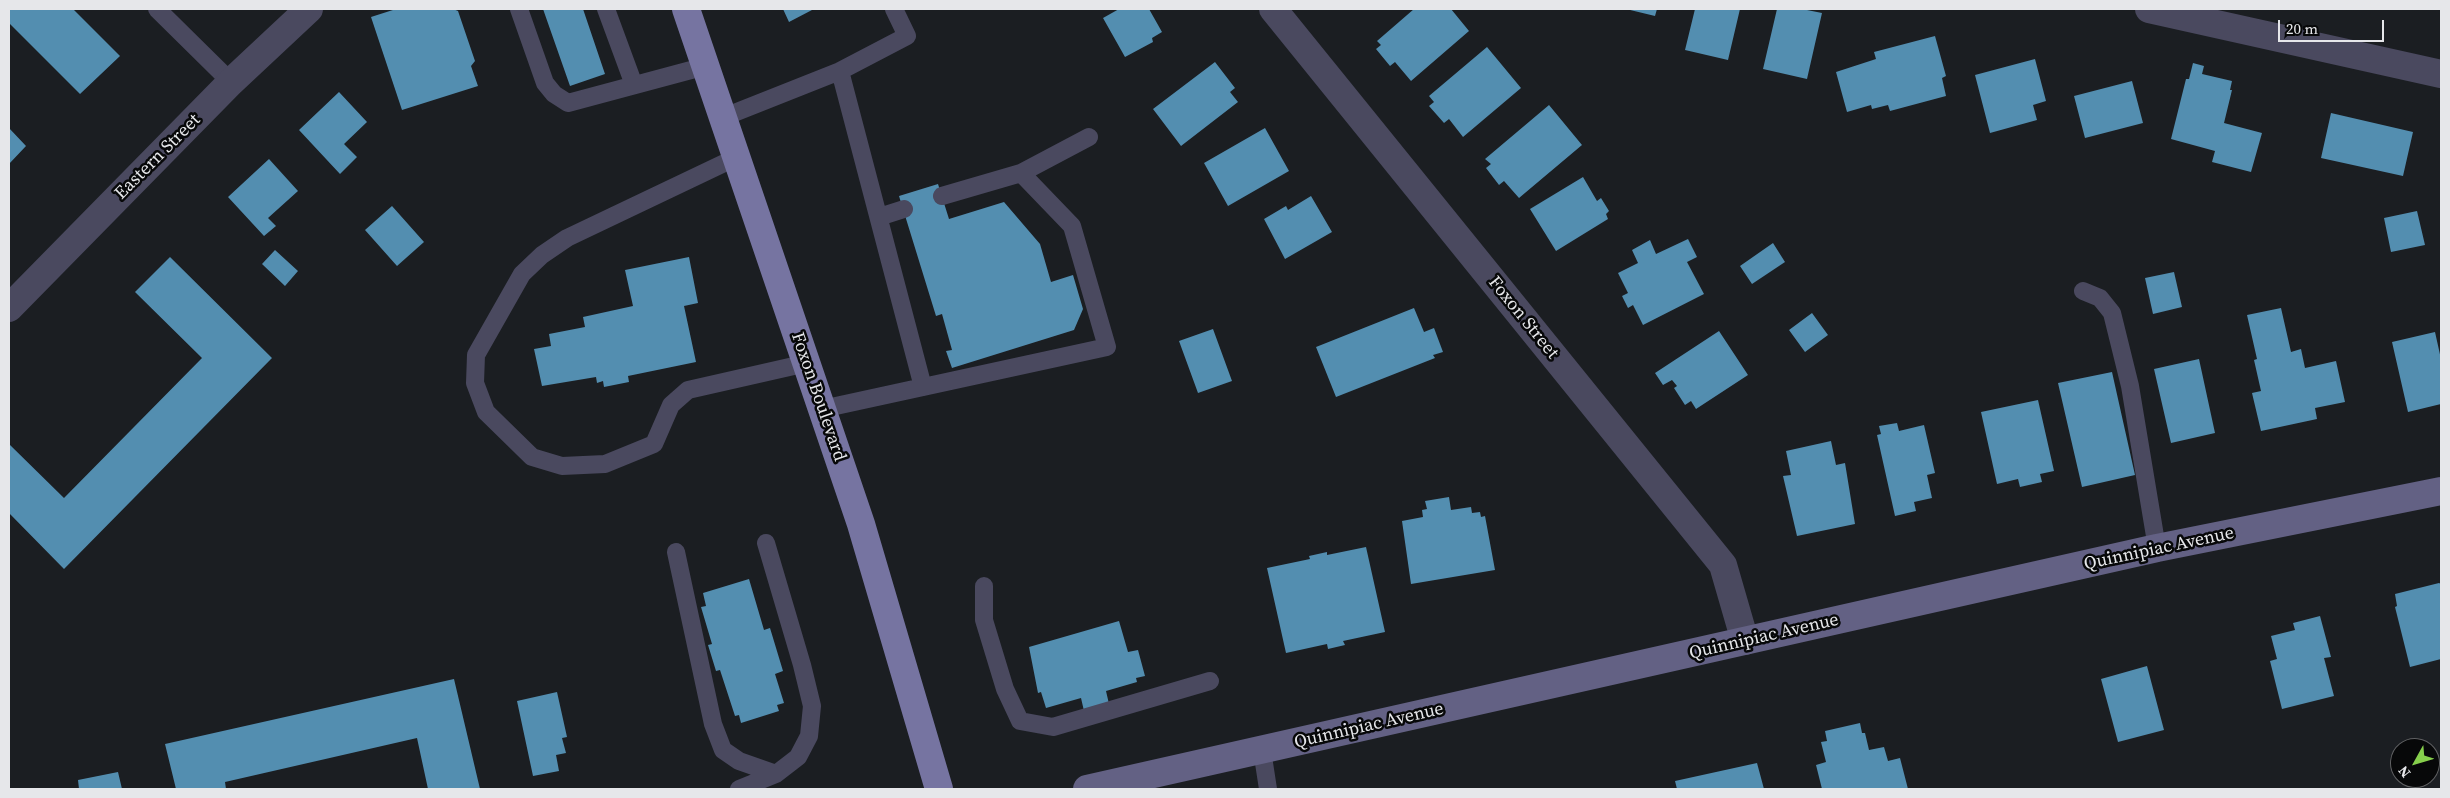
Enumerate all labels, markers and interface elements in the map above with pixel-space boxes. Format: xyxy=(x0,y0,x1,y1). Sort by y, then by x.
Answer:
scale bar xyxy=(2280,10,2386,42)
text: 20 m xyxy=(2286,18,2318,39)
street label: Eastern Street xyxy=(111,110,205,204)
street label: Foxon Street xyxy=(1483,272,1563,364)
street label: Foxon Boulevard xyxy=(786,330,850,464)
street label: Quinnipiac Avenue xyxy=(2082,523,2236,575)
street label: Quinnipiac Avenue xyxy=(1687,609,1841,665)
street label: Quinnipiac Avenue xyxy=(1292,698,1446,754)
north arrow xyxy=(2390,738,2440,788)
text: N xyxy=(2393,762,2415,782)

